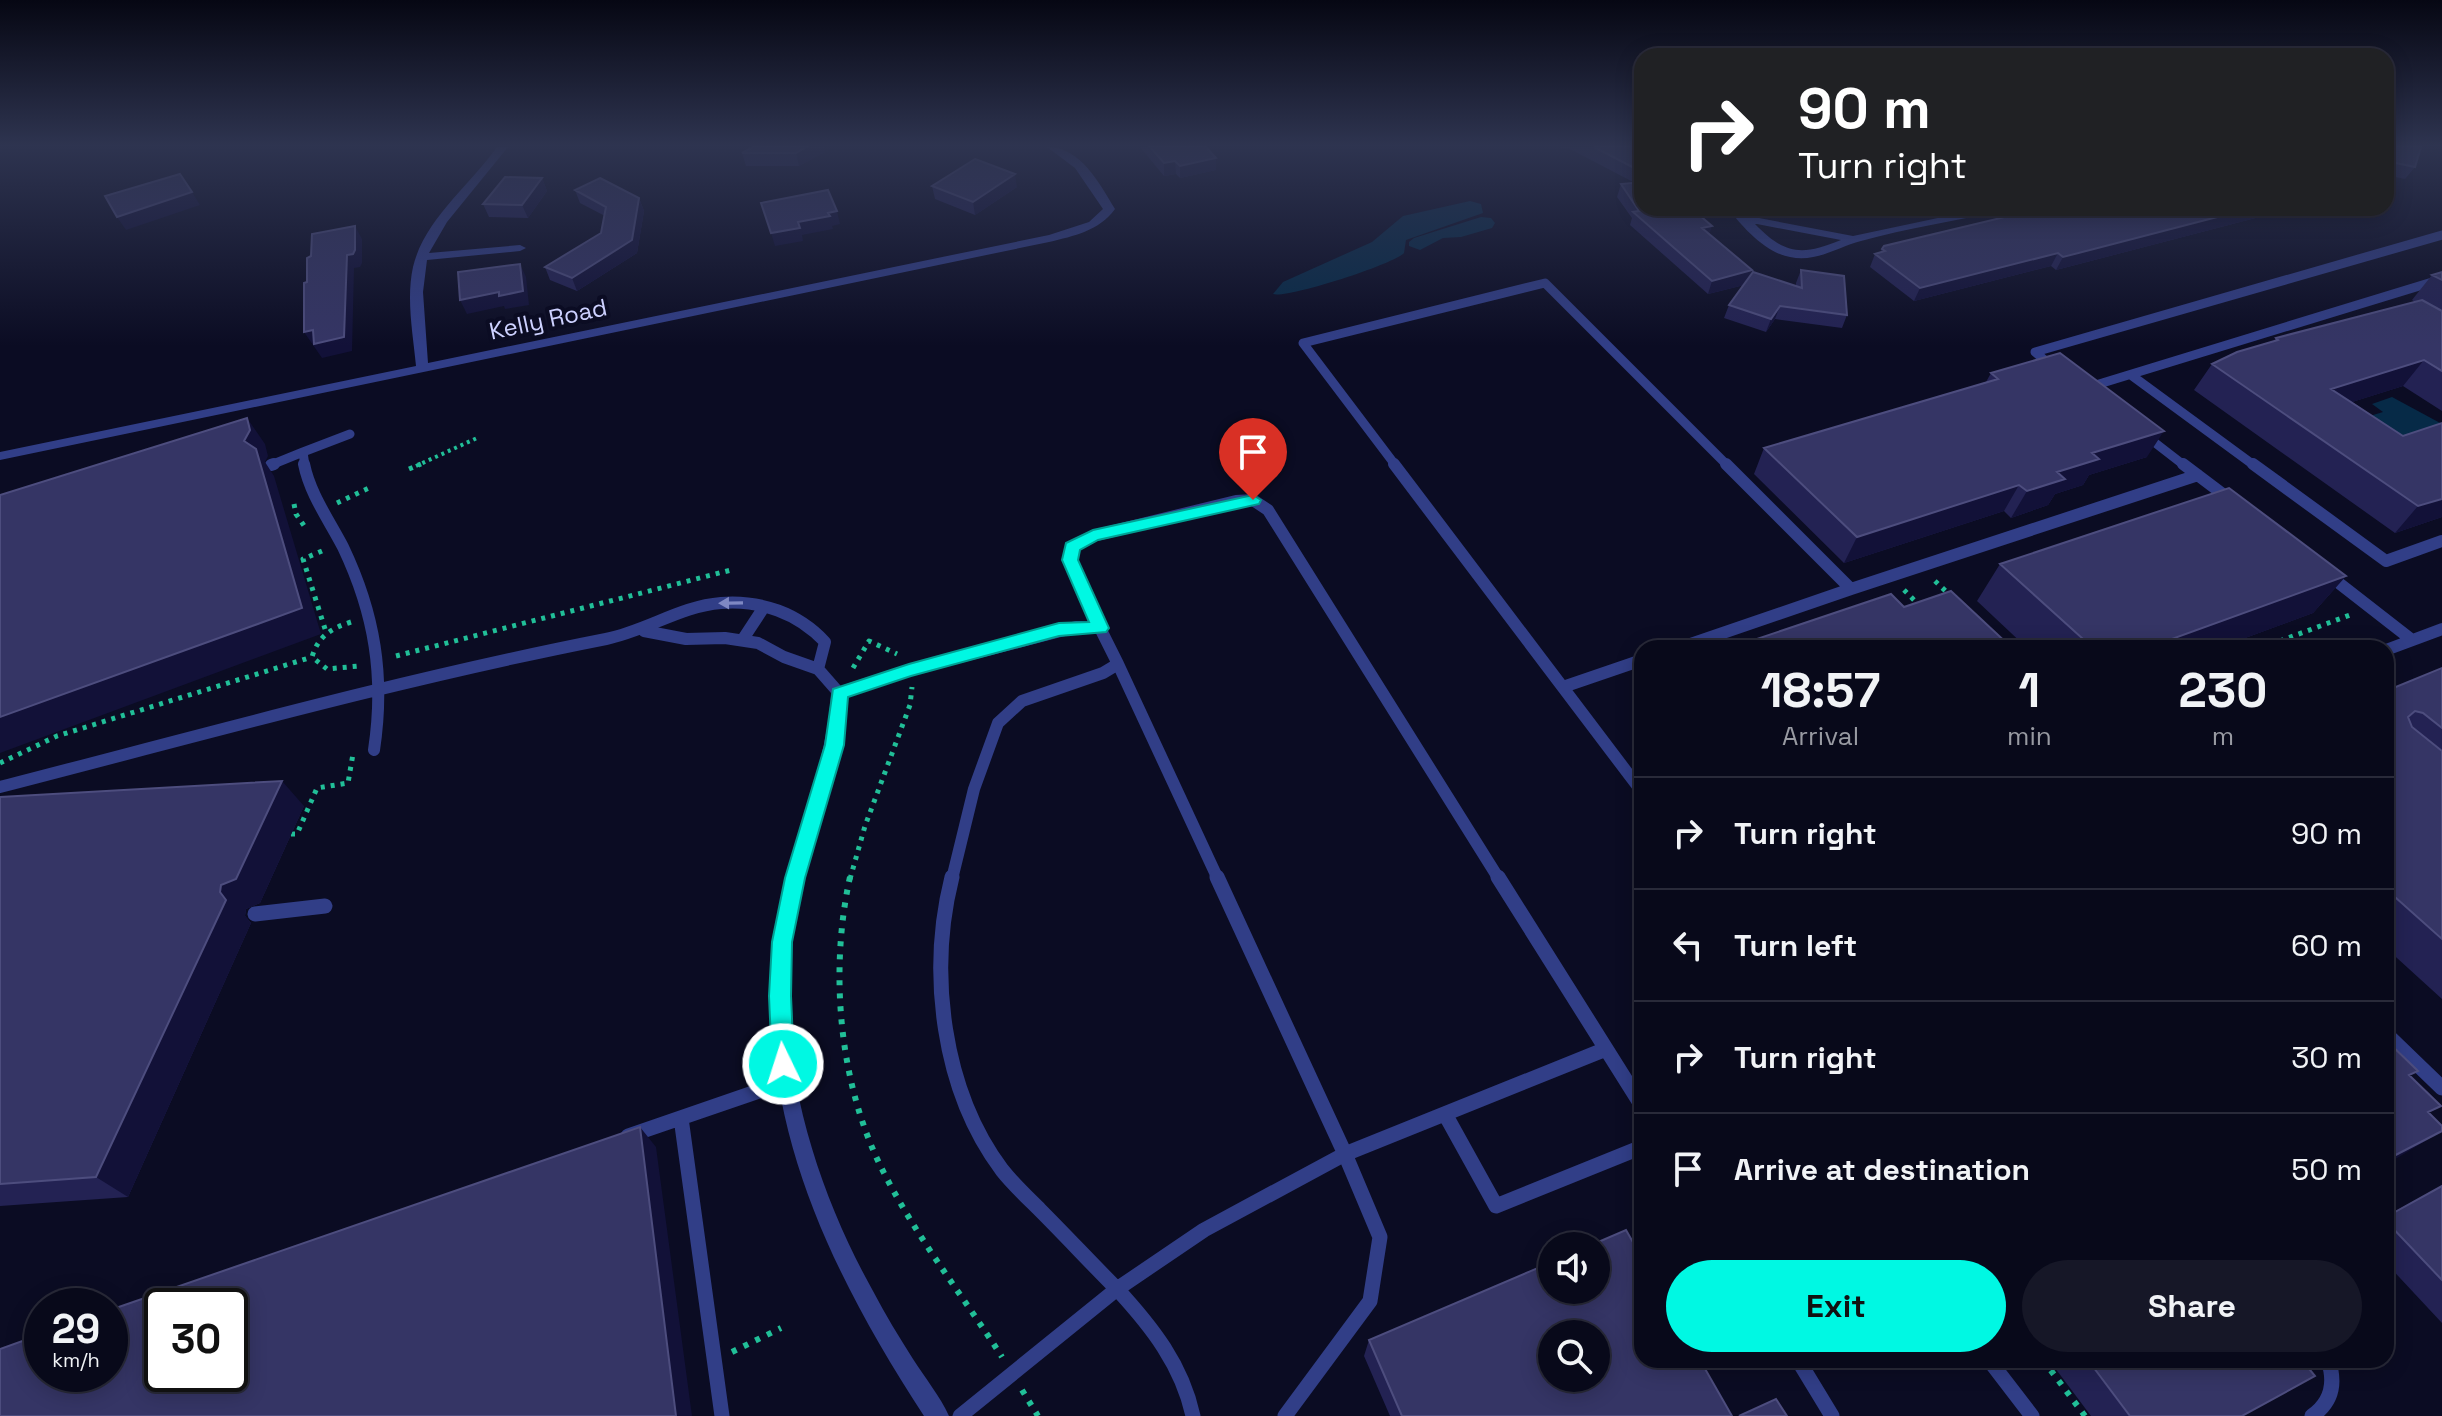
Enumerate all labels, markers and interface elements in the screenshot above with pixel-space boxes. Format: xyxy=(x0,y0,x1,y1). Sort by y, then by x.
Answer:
text: 90 m xyxy=(1798,73,1931,144)
icon: right xyxy=(1666,80,1770,184)
text: Turn right xyxy=(1798,143,1967,189)
street label: Kelly Road xyxy=(486,291,610,347)
pin xyxy=(1219,418,1287,500)
icon: arrive xyxy=(1231,430,1275,474)
one-way arrow xyxy=(718,597,743,610)
text: 18:57 xyxy=(1761,660,1880,721)
text: 1 xyxy=(2019,660,2040,721)
text: 230 xyxy=(2178,660,2267,721)
text: Arrival xyxy=(1782,719,1859,753)
text: min xyxy=(2007,719,2052,753)
text: m xyxy=(2212,719,2234,753)
icon: right xyxy=(1666,811,1710,855)
text: Turn right xyxy=(1734,814,1877,853)
text: 90 m xyxy=(2291,814,2362,853)
icon: left xyxy=(1666,923,1710,967)
text: Turn left xyxy=(1734,926,1857,965)
text: 60 m xyxy=(2291,926,2362,965)
position arrow xyxy=(741,1022,825,1106)
icon: right xyxy=(1666,1035,1710,1079)
text: Turn right xyxy=(1734,1038,1877,1077)
text: 30 m xyxy=(2291,1038,2362,1077)
icon: arrive xyxy=(1666,1147,1710,1191)
text: Arrive at destination xyxy=(1734,1150,2030,1189)
text: 50 m xyxy=(2291,1150,2362,1189)
map controls xyxy=(1538,1232,1610,1392)
button: sound xyxy=(1538,1232,1610,1304)
button: Exit xyxy=(1666,1260,2006,1352)
button: Share xyxy=(2022,1260,2362,1352)
speed limit sign: 30 xyxy=(144,1288,248,1392)
text: 29 xyxy=(52,1304,100,1355)
button: search xyxy=(1538,1320,1610,1392)
text: km/h xyxy=(52,1347,100,1373)

